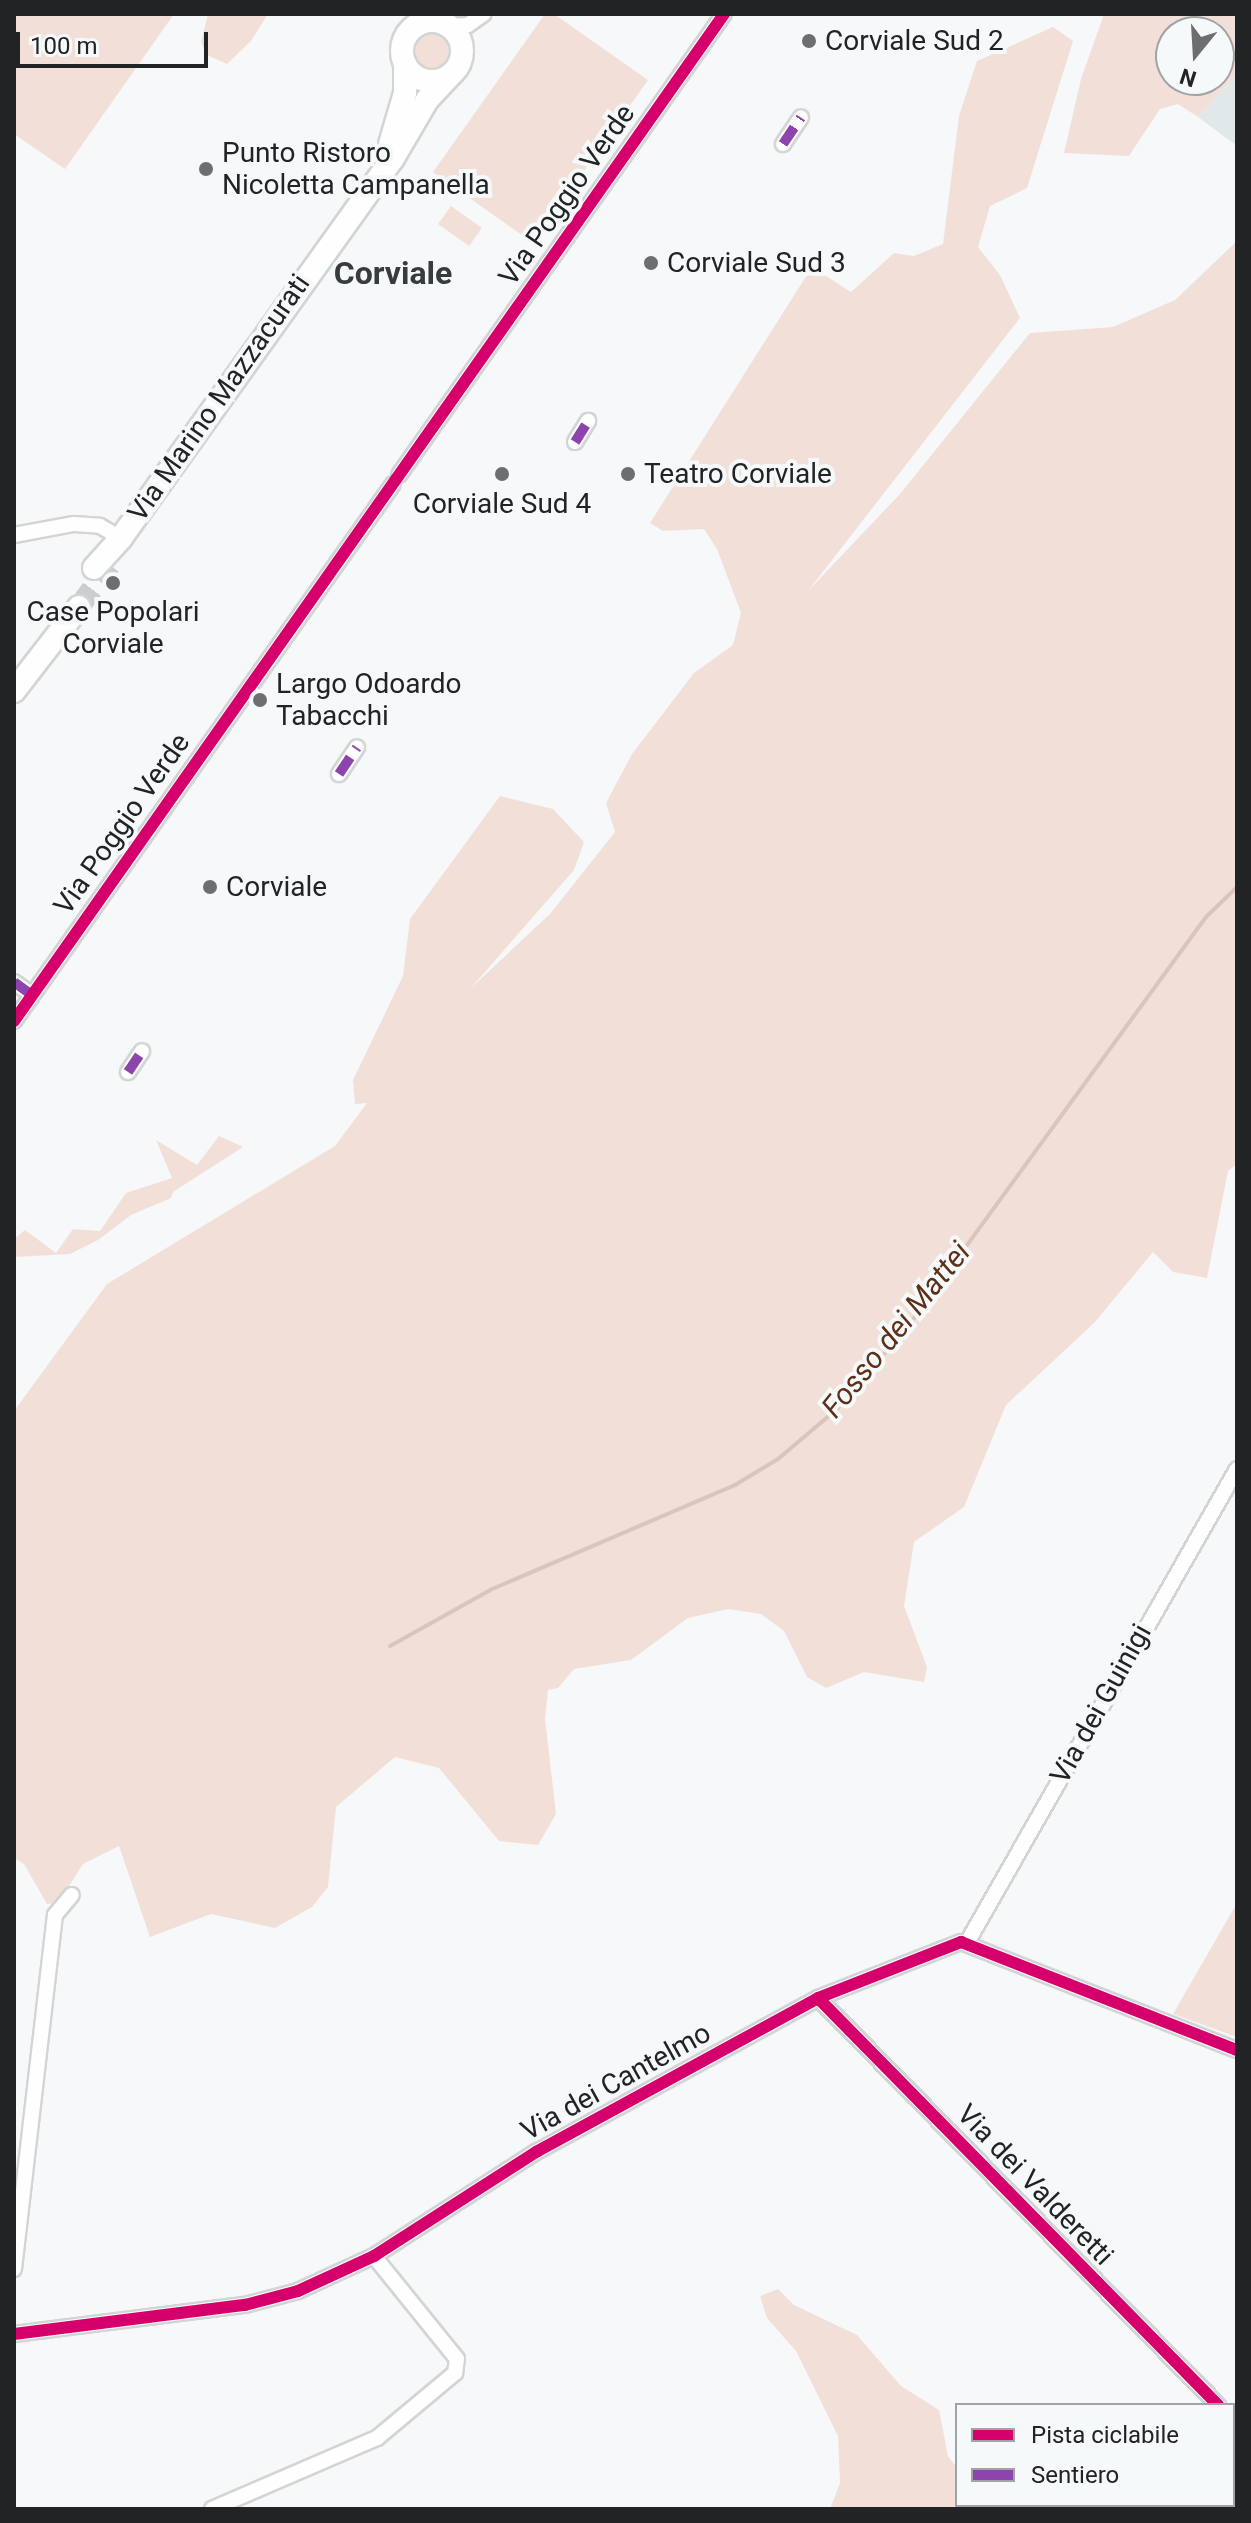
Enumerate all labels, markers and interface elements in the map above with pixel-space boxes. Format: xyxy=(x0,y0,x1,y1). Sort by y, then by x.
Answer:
scale bar xyxy=(20,16,212,66)
north arrow xyxy=(1155,16,1235,96)
place label: Corviale Sud 2 xyxy=(825,24,1004,58)
text: 100 m xyxy=(30,32,97,60)
marker: Corviale Sud 2 xyxy=(800,32,818,50)
text: N xyxy=(1177,63,1199,92)
street label: Via Poggio Verde xyxy=(492,98,642,292)
place label: Punto Ristoro Nicoletta Campanella xyxy=(222,136,490,202)
marker: Punto Ristoro Nicoletta Campanella xyxy=(197,160,215,178)
place label: Corviale Sud 3 xyxy=(667,246,846,280)
district label: Corviale xyxy=(334,254,452,292)
marker: Corviale Sud 3 xyxy=(642,254,660,272)
street label: Via Marino Mazzacurati xyxy=(121,268,317,528)
place label: Teatro Corviale xyxy=(644,457,832,491)
marker: Corviale Sud 4 xyxy=(493,465,511,483)
marker: Teatro Corviale xyxy=(619,465,637,483)
place label: Corviale Sud 4 xyxy=(413,487,591,521)
marker: Case Popolari Corviale xyxy=(104,574,122,592)
place label: Case Popolari Corviale xyxy=(26,595,200,661)
place label: Largo Odoardo Tabacchi xyxy=(276,667,461,733)
marker: Largo Odoardo Tabacchi xyxy=(251,691,269,709)
street label: Via Poggio Verde xyxy=(47,727,197,921)
place label: Corviale xyxy=(226,870,327,904)
marker: Corviale xyxy=(201,878,219,896)
water label: Fosso dei Mattei xyxy=(814,1235,978,1425)
street label: Via dei Guinigi xyxy=(1043,1618,1159,1790)
street label: Via dei Cantelmo xyxy=(515,2016,717,2148)
street label: Via dei Valderetti xyxy=(950,2098,1120,2272)
legend xyxy=(955,2403,1235,2507)
text: Pista ciclabile xyxy=(1031,2421,1179,2449)
text: Sentiero xyxy=(1031,2461,1119,2489)

